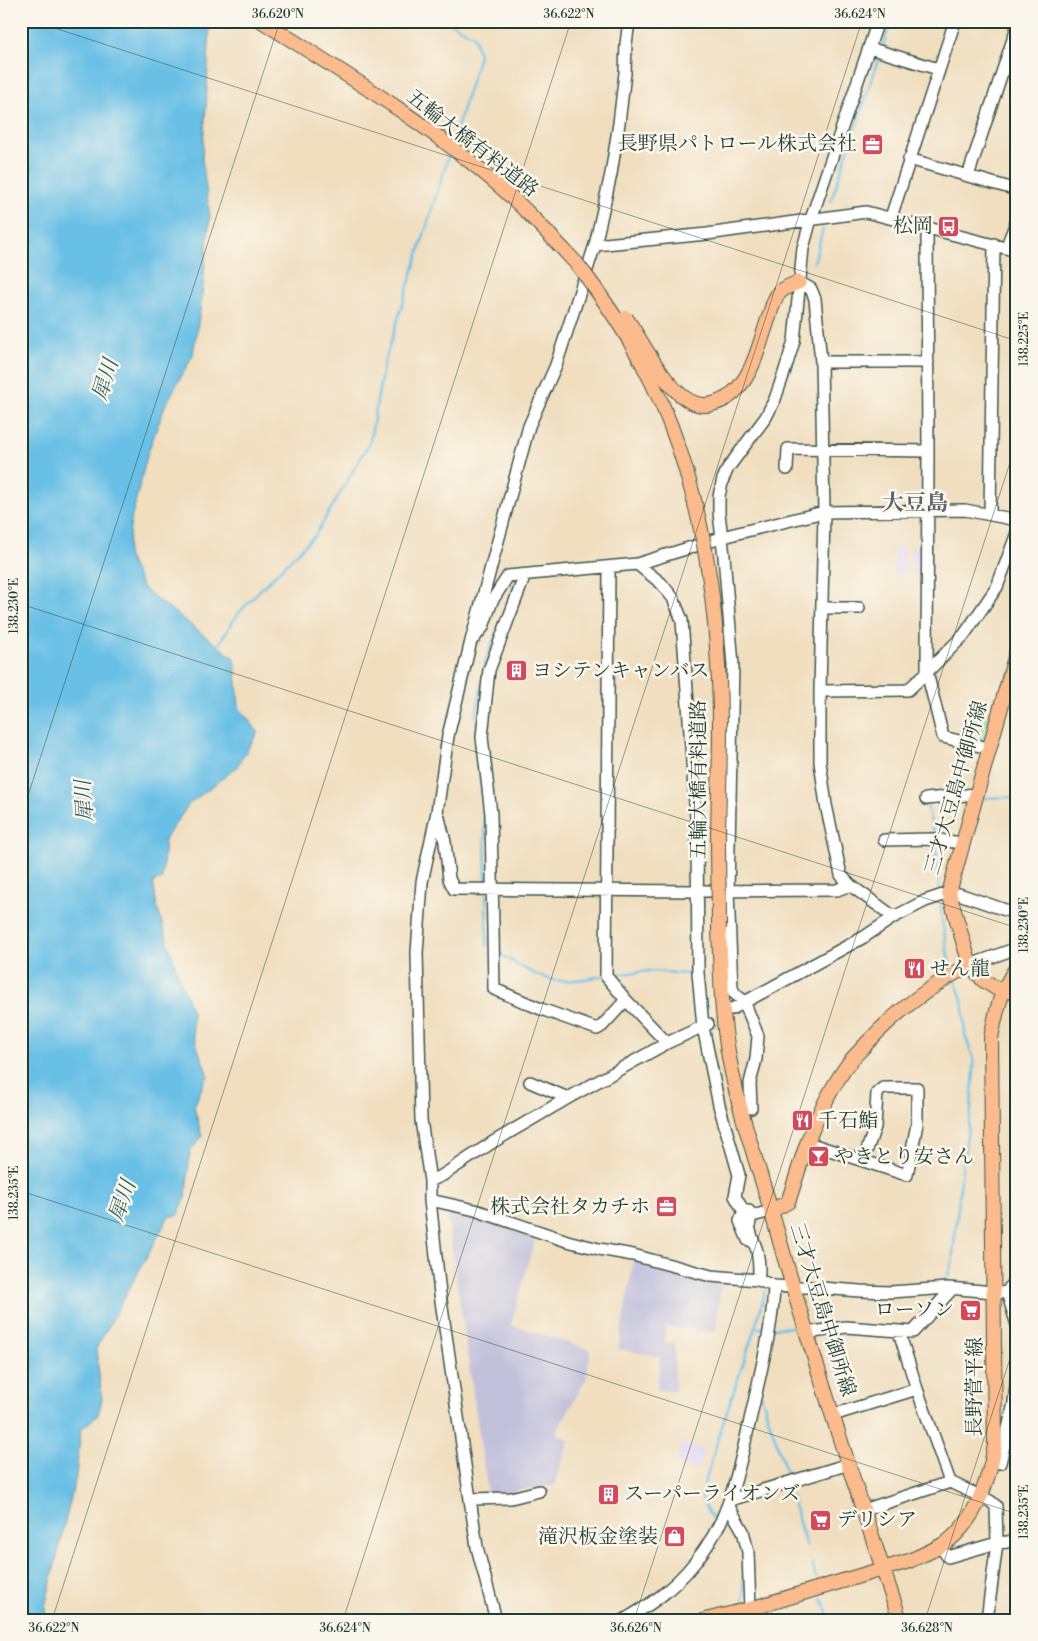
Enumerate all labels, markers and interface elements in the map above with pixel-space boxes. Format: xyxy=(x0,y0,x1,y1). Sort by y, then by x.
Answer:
text: 36.620°N xyxy=(252,7,304,22)
text: 36.622°N xyxy=(544,7,594,22)
text: 36.624°N xyxy=(834,7,886,22)
street label: 五輪大橋有料道路 xyxy=(401,85,543,203)
place label: 長野県パトロール株式会社 xyxy=(618,132,857,157)
office icon: 長野県パトロール株式会社 xyxy=(861,132,885,156)
place label: 松岡 xyxy=(893,214,933,239)
bus stop icon: 松岡 xyxy=(937,214,961,238)
text: 138.225°E xyxy=(1017,312,1032,366)
water label: 犀川 xyxy=(87,354,125,404)
district label: 大豆島 xyxy=(882,490,948,517)
text: 138.230°E xyxy=(7,578,22,634)
building icon: ヨシテンキャンバス xyxy=(504,659,528,683)
place label: ヨシテンキャンバス xyxy=(532,659,710,684)
street label: 三才大豆島中御所線 xyxy=(920,698,994,878)
street label: 五輪大橋有料道路 xyxy=(687,700,712,860)
water label: 犀川 xyxy=(70,777,99,823)
text: 138.230°E xyxy=(1017,897,1032,953)
restaurant icon: せん龍 xyxy=(902,957,926,981)
place label: せん龍 xyxy=(930,957,990,982)
restaurant icon: 千石鮨 xyxy=(790,1109,814,1133)
place label: 千石鮨 xyxy=(818,1109,878,1134)
bar icon: やきとり安さん xyxy=(806,1145,830,1169)
place label: やきとり安さん xyxy=(834,1145,974,1170)
text: 138.235°E xyxy=(7,1166,22,1220)
water label: 犀川 xyxy=(104,1175,143,1225)
place label: 株式会社タカチホ xyxy=(490,1195,650,1220)
office icon: 株式会社タカチホ xyxy=(654,1195,678,1219)
street label: 三才大豆島中御所線 xyxy=(784,1220,860,1400)
place label: ローソン xyxy=(875,1298,954,1323)
supermarket icon: ローソン xyxy=(958,1298,982,1322)
street label: 長野菅平線 xyxy=(963,1337,988,1437)
building icon: スーパーライオンズ xyxy=(596,1482,620,1506)
place label: スーパーライオンズ xyxy=(624,1482,800,1507)
text: 138.235°E xyxy=(1017,1485,1032,1539)
supermarket icon: デリシア xyxy=(809,1508,833,1532)
place label: デリシア xyxy=(837,1508,917,1533)
place label: 滝沢板金塗装 xyxy=(538,1525,658,1550)
shop icon: 滝沢板金塗装 xyxy=(662,1525,686,1549)
text: 36.622°N xyxy=(29,1621,79,1636)
text: 36.624°N xyxy=(319,1621,371,1636)
text: 36.626°N xyxy=(610,1621,662,1636)
text: 36.628°N xyxy=(901,1621,953,1636)

